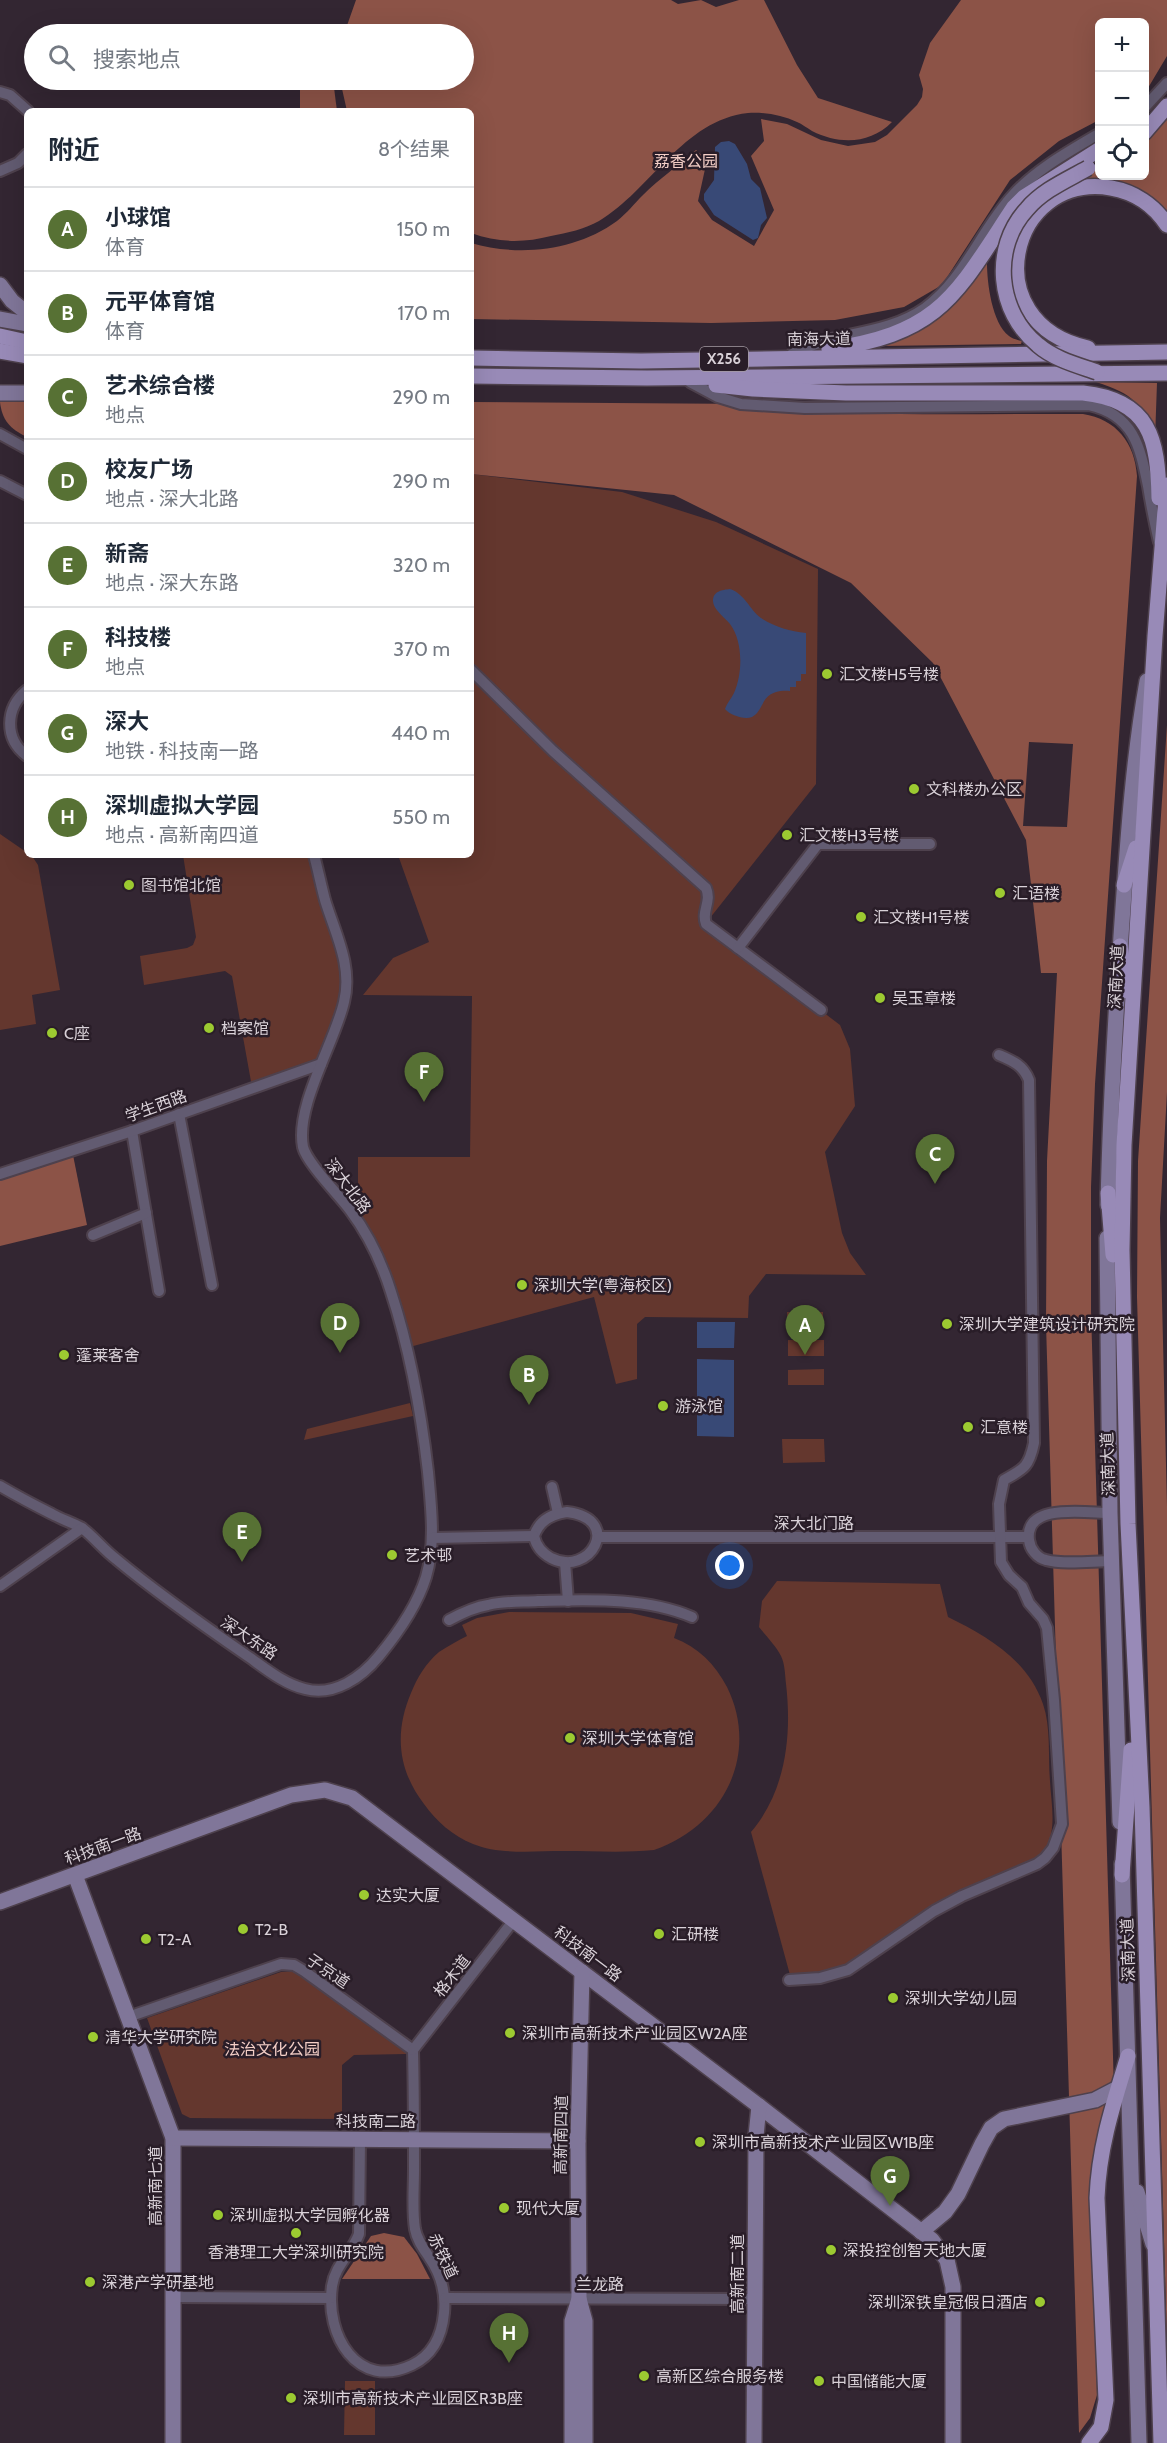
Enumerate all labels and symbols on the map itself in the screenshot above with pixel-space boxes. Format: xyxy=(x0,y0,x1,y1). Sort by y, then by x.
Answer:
park label: 荔香公园 xyxy=(654,152,718,171)
street label: 南海大道 xyxy=(787,329,851,349)
road number: X256 xyxy=(700,347,748,371)
place label: 汇文楼H5号楼 xyxy=(839,665,939,684)
marker: 汇文楼H5号楼 xyxy=(820,667,834,681)
place label: 文科楼办公区 xyxy=(926,780,1022,799)
marker: 文科楼办公区 xyxy=(907,782,921,796)
place label: 汇文楼H3号楼 xyxy=(799,826,899,845)
marker: 汇文楼H3号楼 xyxy=(780,828,794,842)
place label: 图书馆北馆 xyxy=(141,876,221,895)
marker: 图书馆北馆 xyxy=(122,878,136,892)
place label: 汇语楼 xyxy=(1012,884,1060,903)
marker: 汇语楼 xyxy=(993,886,1007,900)
place label: 汇文楼H1号楼 xyxy=(873,908,970,927)
marker: 汇文楼H1号楼 xyxy=(854,910,868,924)
street label: 深南大道 xyxy=(1105,945,1127,1009)
place label: 吴玉章楼 xyxy=(892,989,956,1008)
marker: 吴玉章楼 xyxy=(873,991,887,1005)
place label: 档案馆 xyxy=(221,1019,269,1038)
marker: 档案馆 xyxy=(202,1021,216,1035)
place label: C座 xyxy=(64,1024,90,1043)
marker: C座 xyxy=(45,1026,59,1040)
pin: F xyxy=(404,1052,444,1102)
street label: 学生西路 xyxy=(123,1086,189,1126)
pin: C xyxy=(916,1134,954,1184)
street label: 深大北路 xyxy=(321,1155,375,1217)
place label: 深圳大学(粤海校区) xyxy=(534,1276,672,1295)
marker: 深圳大学(粤海校区) xyxy=(515,1278,529,1292)
pin: D xyxy=(320,1304,360,1353)
pin: A xyxy=(786,1306,824,1355)
place label: 深圳大学建筑设计研究院 xyxy=(959,1315,1135,1334)
marker: 深圳大学建筑设计研究院 xyxy=(940,1317,954,1331)
place label: 蓬莱客舍 xyxy=(76,1346,140,1365)
marker: 蓬莱客舍 xyxy=(57,1348,71,1362)
pin: B xyxy=(510,1356,548,1405)
place label: 游泳馆 xyxy=(675,1397,723,1416)
marker: 游泳馆 xyxy=(656,1399,670,1413)
place label: 汇意楼 xyxy=(980,1418,1028,1437)
marker: 汇意楼 xyxy=(961,1420,975,1434)
street label: 深南大道 xyxy=(1097,1432,1119,1496)
pin: E xyxy=(222,1512,262,1562)
street label: 深大北门路 xyxy=(774,1514,854,1533)
place label: 艺术邨 xyxy=(404,1546,452,1565)
marker: 艺术邨 xyxy=(385,1548,399,1562)
your location xyxy=(715,1551,744,1580)
street label: 深大东路 xyxy=(217,1612,281,1664)
place label: 深圳大学体育馆 xyxy=(582,1729,694,1748)
marker: 深圳大学体育馆 xyxy=(563,1731,577,1745)
street label: 科技南一路 xyxy=(62,1823,144,1869)
place label: 达实大厦 xyxy=(376,1886,440,1905)
marker: 达实大厦 xyxy=(357,1888,371,1902)
street label: 深南大道 xyxy=(1117,1918,1139,1982)
place label: T2-B xyxy=(255,1920,288,1939)
marker: T2-B xyxy=(236,1922,250,1936)
street label: 科技南一路 xyxy=(550,1922,626,1986)
place label: 汇研楼 xyxy=(671,1925,719,1944)
marker: 汇研楼 xyxy=(652,1927,666,1941)
place label: T2-A xyxy=(158,1930,191,1949)
marker: T2-A xyxy=(139,1932,153,1946)
street label: 子京道 xyxy=(303,1950,353,1992)
street label: 格木道 xyxy=(430,1951,474,2001)
place label: 深圳大学幼儿园 xyxy=(905,1989,1017,2008)
marker: 深圳大学幼儿园 xyxy=(886,1991,900,2005)
place label: 深圳市高新技术产业园区W2A座 xyxy=(522,2024,747,2043)
marker: 深圳市高新技术产业园区W2A座 xyxy=(503,2026,517,2040)
place label: 清华大学研究院 xyxy=(105,2028,217,2047)
marker: 清华大学研究院 xyxy=(86,2030,100,2044)
park label: 法治文化公园 xyxy=(224,2040,320,2059)
street label: 高新南四道 xyxy=(551,2095,571,2175)
street label: 科技南二路 xyxy=(336,2112,416,2131)
place label: 深圳市高新技术产业园区W1B座 xyxy=(712,2133,934,2152)
marker: 深圳市高新技术产业园区W1B座 xyxy=(693,2135,707,2149)
street label: 高新南七道 xyxy=(146,2146,165,2226)
pin: G xyxy=(870,2156,910,2206)
place label: 现代大厦 xyxy=(516,2199,580,2218)
marker: 现代大厦 xyxy=(497,2201,511,2215)
place label: 深圳虚拟大学园孵化器 xyxy=(230,2206,390,2225)
marker: 深圳虚拟大学园孵化器 xyxy=(211,2208,225,2222)
marker: 香港理工大学深圳研究院 xyxy=(289,2226,303,2240)
street label: 赤铁道 xyxy=(424,2230,462,2282)
street label: 高新南二道 xyxy=(728,2234,747,2314)
place label: 深投控创智天地大厦 xyxy=(843,2241,987,2260)
place label: 香港理工大学深圳研究院 xyxy=(208,2243,384,2262)
marker: 深投控创智天地大厦 xyxy=(824,2243,838,2257)
place label: 深港产学研基地 xyxy=(102,2273,214,2292)
marker: 深港产学研基地 xyxy=(83,2275,97,2289)
street label: 兰龙路 xyxy=(576,2275,624,2294)
place label: 深圳深铁皇冠假日酒店 xyxy=(868,2293,1028,2312)
marker: 深圳深铁皇冠假日酒店 xyxy=(1033,2295,1047,2309)
pin: H xyxy=(490,2314,528,2363)
place label: 高新区综合服务楼 xyxy=(656,2367,784,2386)
marker: 高新区综合服务楼 xyxy=(637,2369,651,2383)
place label: 中国储能大厦 xyxy=(831,2372,927,2391)
marker: 中国储能大厦 xyxy=(812,2374,826,2388)
place label: 深圳市高新技术产业园区R3B座 xyxy=(303,2389,523,2408)
marker: 深圳市高新技术产业园区R3B座 xyxy=(284,2391,298,2405)

